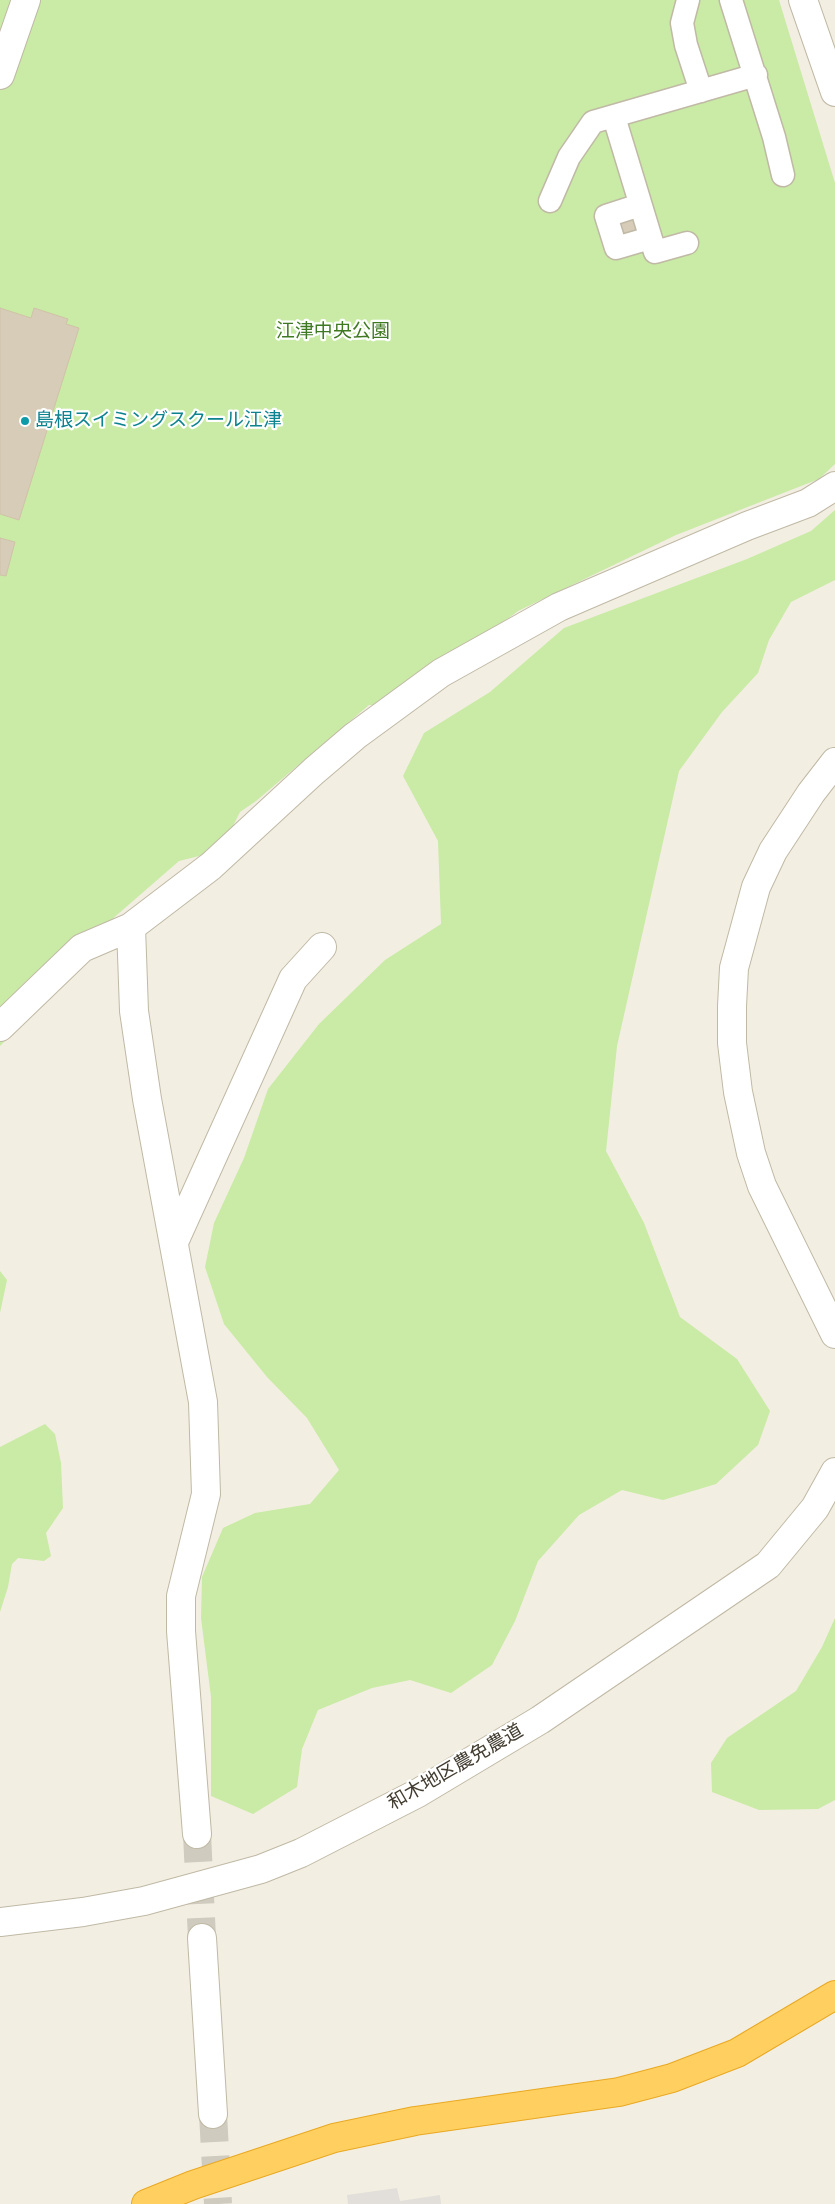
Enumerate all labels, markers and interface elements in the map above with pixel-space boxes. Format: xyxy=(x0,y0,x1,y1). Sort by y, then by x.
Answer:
park label: 江津中央公園 xyxy=(276,321,390,343)
place label: 島根スイミングスクール江津 xyxy=(35,410,282,432)
marker: 島根スイミングスクール江津 xyxy=(19,415,31,427)
street label: 和木地区農免農道 xyxy=(384,1720,528,1816)

